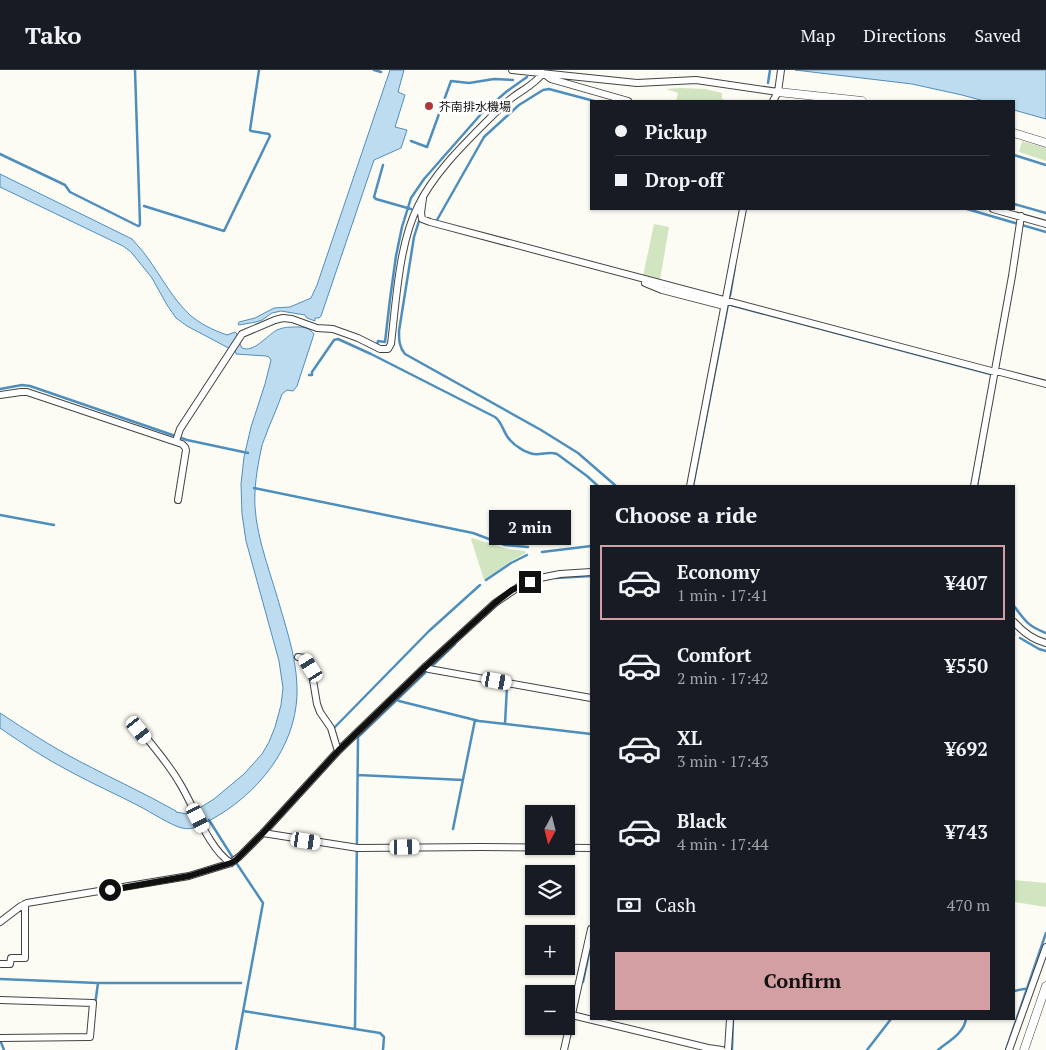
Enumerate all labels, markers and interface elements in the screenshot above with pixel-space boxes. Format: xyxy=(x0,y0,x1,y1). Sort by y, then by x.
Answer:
text: Tako xyxy=(25,19,82,51)
text: Map xyxy=(800,23,835,47)
text: Directions xyxy=(863,23,946,47)
text: Saved xyxy=(974,23,1021,47)
place label: 芥南排水機場 xyxy=(439,99,511,114)
marker: 芥南排水機場 xyxy=(423,100,435,112)
text: Pickup xyxy=(645,119,707,144)
text: Drop-off xyxy=(645,167,723,192)
text: Choose a ride xyxy=(615,500,757,529)
callout: 2 min xyxy=(489,510,571,544)
text: 2 min xyxy=(508,516,552,538)
text: Economy xyxy=(677,559,760,584)
icon: car xyxy=(617,560,662,605)
text: ¥407 xyxy=(945,570,988,595)
route end xyxy=(519,571,541,593)
text: 1 min · 17:41 xyxy=(677,584,769,606)
text: Comfort xyxy=(677,642,752,667)
icon: car xyxy=(617,643,662,688)
car xyxy=(296,651,325,685)
text: ¥550 xyxy=(945,653,988,678)
text: 2 min · 17:42 xyxy=(677,667,769,689)
car xyxy=(480,671,513,691)
car xyxy=(123,714,154,746)
text: XL xyxy=(677,725,702,750)
icon: car xyxy=(617,726,662,771)
text: ¥692 xyxy=(945,736,988,761)
text: 3 min · 17:43 xyxy=(677,750,769,772)
car xyxy=(184,801,211,835)
north arrow xyxy=(525,805,575,855)
map controls xyxy=(525,805,575,1035)
text: Black xyxy=(677,808,727,833)
icon: car xyxy=(617,809,662,854)
text: ¥743 xyxy=(945,819,988,844)
car xyxy=(290,831,321,851)
text: 4 min · 17:44 xyxy=(677,833,769,855)
car xyxy=(389,839,420,855)
button: layers xyxy=(525,865,575,915)
route start xyxy=(99,879,121,901)
icon: cash xyxy=(615,891,643,919)
text: Cash xyxy=(655,892,696,917)
text: 470 m xyxy=(947,894,990,916)
button: + xyxy=(525,925,575,975)
button: Confirm xyxy=(615,952,990,1010)
button: − xyxy=(525,985,575,1035)

